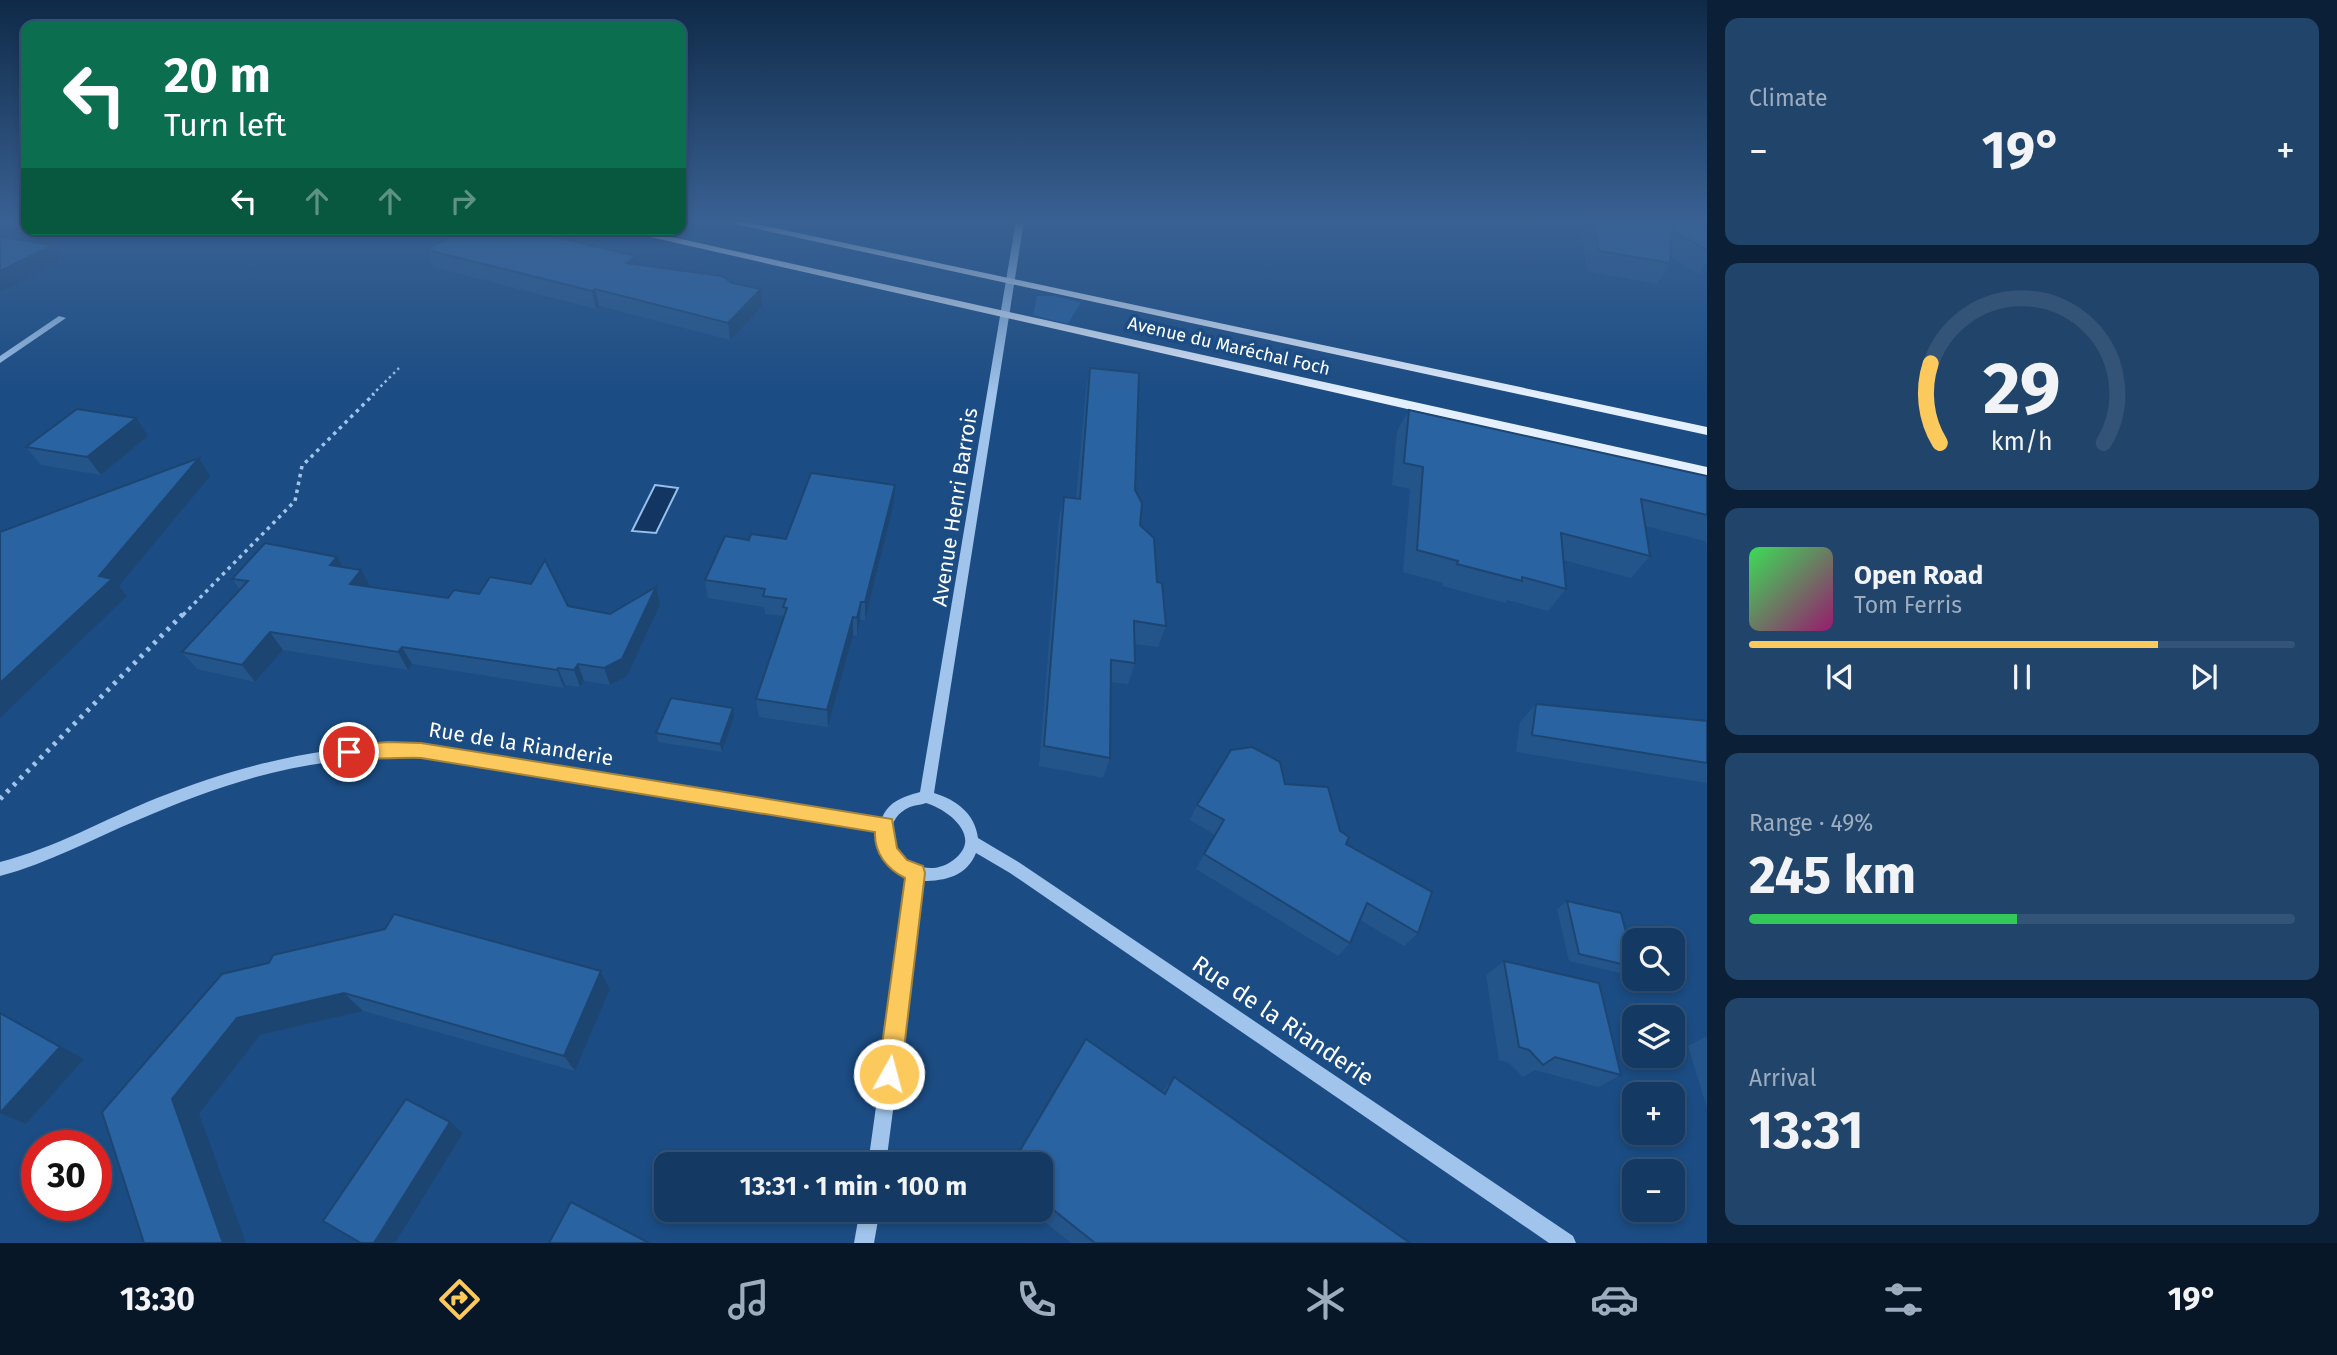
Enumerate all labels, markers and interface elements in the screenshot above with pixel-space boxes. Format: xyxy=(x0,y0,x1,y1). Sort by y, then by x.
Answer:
text: 20 m xyxy=(164,46,271,105)
icon: left xyxy=(49,49,140,140)
text: Climate xyxy=(1749,84,1828,112)
text: Turn left xyxy=(164,106,286,144)
text: 19° xyxy=(1982,119,2062,182)
text: − xyxy=(1749,128,1768,174)
text: + xyxy=(2276,128,2295,174)
icon: left xyxy=(225,182,263,220)
icon: ahead xyxy=(298,182,336,220)
icon: ahead xyxy=(371,182,409,220)
icon: right xyxy=(444,182,482,220)
street label: Avenue du Maréchal Foch xyxy=(1126,312,1332,380)
text: 29 xyxy=(1983,345,2061,432)
street label: Avenue Henri Barrois xyxy=(926,406,984,608)
text: km/h xyxy=(1991,426,2053,456)
text: Open Road xyxy=(1854,560,1983,591)
text: Tom Ferris xyxy=(1854,591,1962,619)
icon: previous xyxy=(1821,658,1859,696)
icon: pause xyxy=(2003,658,2041,696)
icon: next xyxy=(2185,658,2223,696)
street label: Rue de la Rianderie xyxy=(427,717,615,771)
pin xyxy=(319,722,379,782)
icon: arrive xyxy=(330,733,368,771)
text: Range · 49% xyxy=(1749,809,1873,837)
text: 245 km xyxy=(1749,844,1916,907)
map controls xyxy=(1622,928,1685,1222)
button: search xyxy=(1622,928,1685,991)
street label: Rue de la Rianderie xyxy=(1187,950,1379,1092)
button: layers xyxy=(1622,1005,1685,1068)
position arrow xyxy=(852,1037,926,1111)
text: Arrival xyxy=(1749,1064,1816,1092)
button: + xyxy=(1622,1082,1685,1145)
text: 13:31 xyxy=(1749,1099,1864,1162)
speed limit sign: 30 xyxy=(21,1130,112,1221)
button: − xyxy=(1622,1159,1685,1222)
text: 13:31 · 1 min · 100 m xyxy=(740,1171,967,1202)
icon: directions xyxy=(435,1275,484,1324)
icon: music xyxy=(724,1275,773,1324)
icon: phone xyxy=(1012,1275,1061,1324)
icon: climate xyxy=(1301,1275,1350,1324)
icon: car xyxy=(1590,1275,1639,1324)
icon: filters xyxy=(1879,1275,1928,1324)
text: 13:30 xyxy=(120,1280,195,1318)
text: 19° xyxy=(2168,1280,2217,1318)

